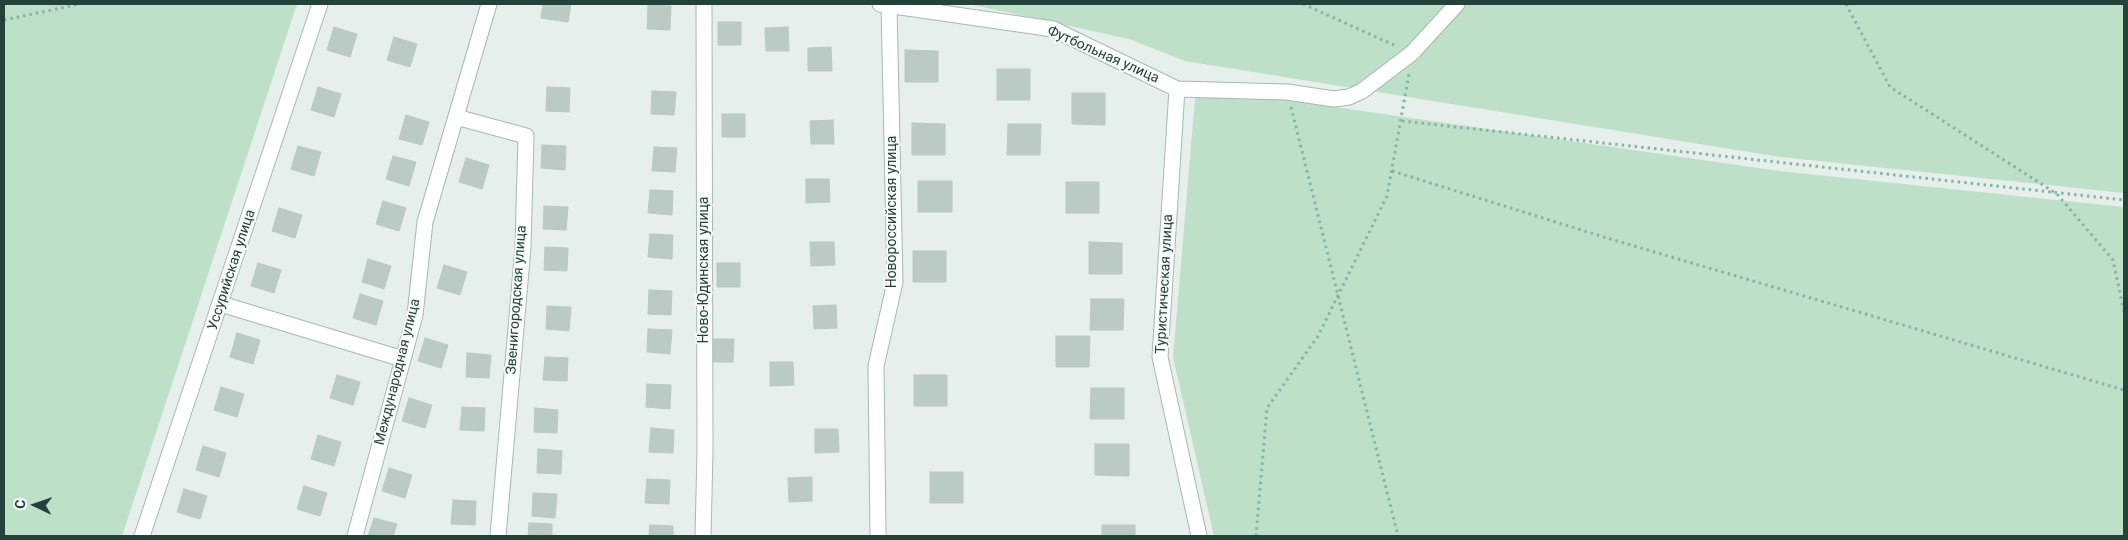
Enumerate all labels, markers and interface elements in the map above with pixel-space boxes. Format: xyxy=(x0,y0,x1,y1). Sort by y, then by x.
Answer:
street label: Футбольная улица xyxy=(1044,23,1162,87)
street label: Новороссийская улица xyxy=(884,136,900,288)
street label: Ново-Юдинская улица xyxy=(696,197,712,343)
street label: Уссурийская улица xyxy=(205,208,259,332)
street label: Туристическая улица xyxy=(1153,214,1177,354)
street label: Звенигородская улица xyxy=(503,225,531,375)
street label: Международная улица xyxy=(372,297,424,447)
north arrow xyxy=(10,480,60,530)
text: С xyxy=(12,499,28,509)

